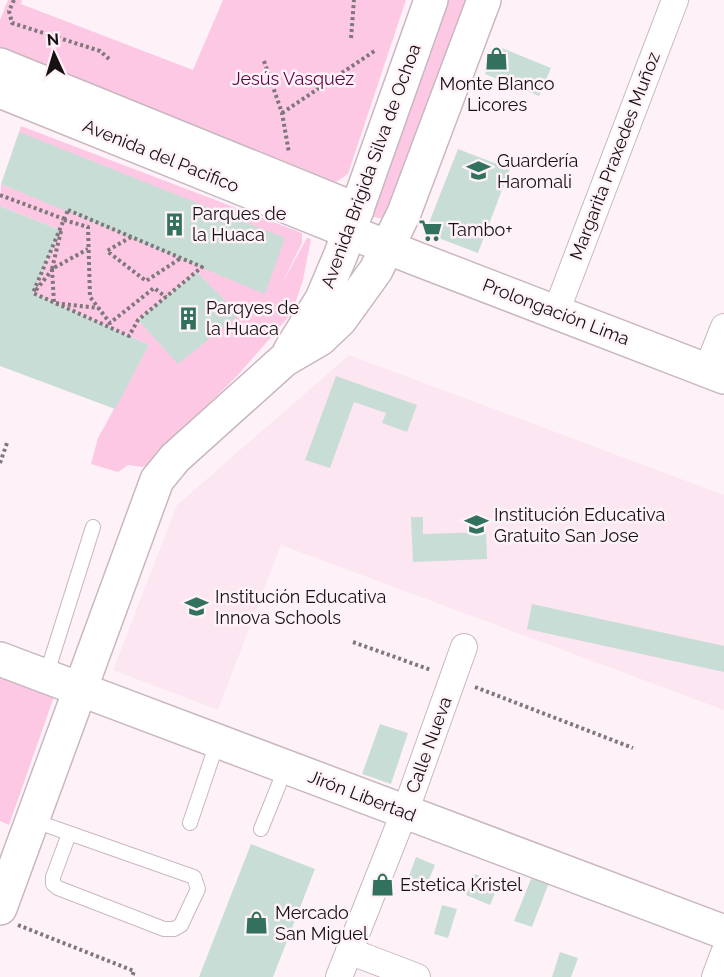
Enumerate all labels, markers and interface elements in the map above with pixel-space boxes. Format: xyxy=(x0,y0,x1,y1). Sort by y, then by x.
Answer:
north arrow xyxy=(24,24,84,84)
text: N xyxy=(46,30,60,49)
street label: Avenida Brigida Silva de Ochoa xyxy=(316,41,425,291)
shop icon: Monte BIanco Licores xyxy=(484,45,510,71)
street label: Margarita Praxedes Muñoz xyxy=(565,49,664,263)
park label: Jesús Vasquez xyxy=(232,68,354,89)
place label: Monte BIanco Licores xyxy=(440,73,555,115)
street label: Avenida del Pacifico xyxy=(80,115,243,197)
place label: Guardería Haromali xyxy=(497,150,578,192)
school or university icon: Guardería Haromali xyxy=(466,158,492,184)
place label: Parques de la Huaca xyxy=(192,203,287,245)
building icon: Parques de la Huaca xyxy=(161,211,187,237)
supermarket icon: Tambo+ xyxy=(417,217,443,243)
place label: Tambo+ xyxy=(448,219,513,240)
street label: Prolongación Lima xyxy=(480,274,632,349)
place label: Parqyes de la Huaca xyxy=(206,297,300,339)
building icon: Parqyes de la Huaca xyxy=(175,305,201,331)
place label: Institución Educativa Gratuito San Jose xyxy=(494,504,665,546)
school or university icon: Institución Educativa Gratuito San Jose xyxy=(463,512,489,538)
place label: Institución Educativa Innova Schools xyxy=(215,586,386,628)
school or university icon: Institución Educativa Innova Schools xyxy=(184,594,210,620)
street label: Calle Nueva xyxy=(401,694,456,796)
street label: Jirón Libertad xyxy=(305,765,419,826)
shop icon: Estetica Kristel xyxy=(369,872,395,898)
place label: Estetica Kristel xyxy=(400,874,522,895)
place label: Mercado San Miguel xyxy=(275,902,368,944)
shop icon: Mercado San Miguel xyxy=(244,910,270,936)

